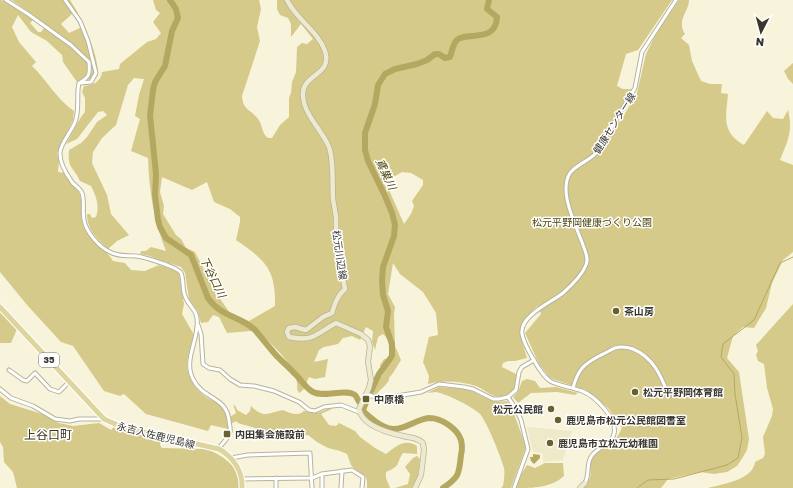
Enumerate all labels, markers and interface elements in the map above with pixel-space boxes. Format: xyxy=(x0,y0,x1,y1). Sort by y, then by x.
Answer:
north arrow xyxy=(741,12,781,52)
text: N xyxy=(755,36,765,49)
street label: 健康センター線 xyxy=(590,90,638,156)
water label: 鳶巣川 xyxy=(374,156,400,192)
park label: 松元平野岡健康づくり公園 xyxy=(532,216,652,228)
street label: 松元川辺線 xyxy=(331,229,349,281)
water label: 下谷口川 xyxy=(198,254,229,300)
place label: 茶山房 xyxy=(624,305,654,317)
marker: 茶山房 xyxy=(611,306,621,316)
road number: 35 xyxy=(39,353,59,367)
place label: 松元平野岡体育館 xyxy=(643,386,723,398)
marker: 松元平野岡体育館 xyxy=(630,387,640,397)
place label: 中原橋 xyxy=(374,393,404,405)
marker: 中原橋 xyxy=(361,394,371,404)
place label: 松元公民館 xyxy=(493,403,543,415)
marker: 松元公民館 xyxy=(546,404,556,414)
place label: 鹿児島市松元公民館図書室 xyxy=(566,414,686,426)
marker: 鹿児島市松元公民館図書室 xyxy=(553,415,563,425)
street label: 永吉入佐鹿児島線 xyxy=(116,420,196,450)
district label: 上谷口町 xyxy=(24,427,72,442)
place label: 内田集会施設前 xyxy=(235,428,305,440)
marker: 内田集会施設前 xyxy=(222,429,232,439)
place label: 鹿児島市立松元幼稚園 xyxy=(558,437,658,449)
marker: 鹿児島市立松元幼稚園 xyxy=(545,438,555,448)

